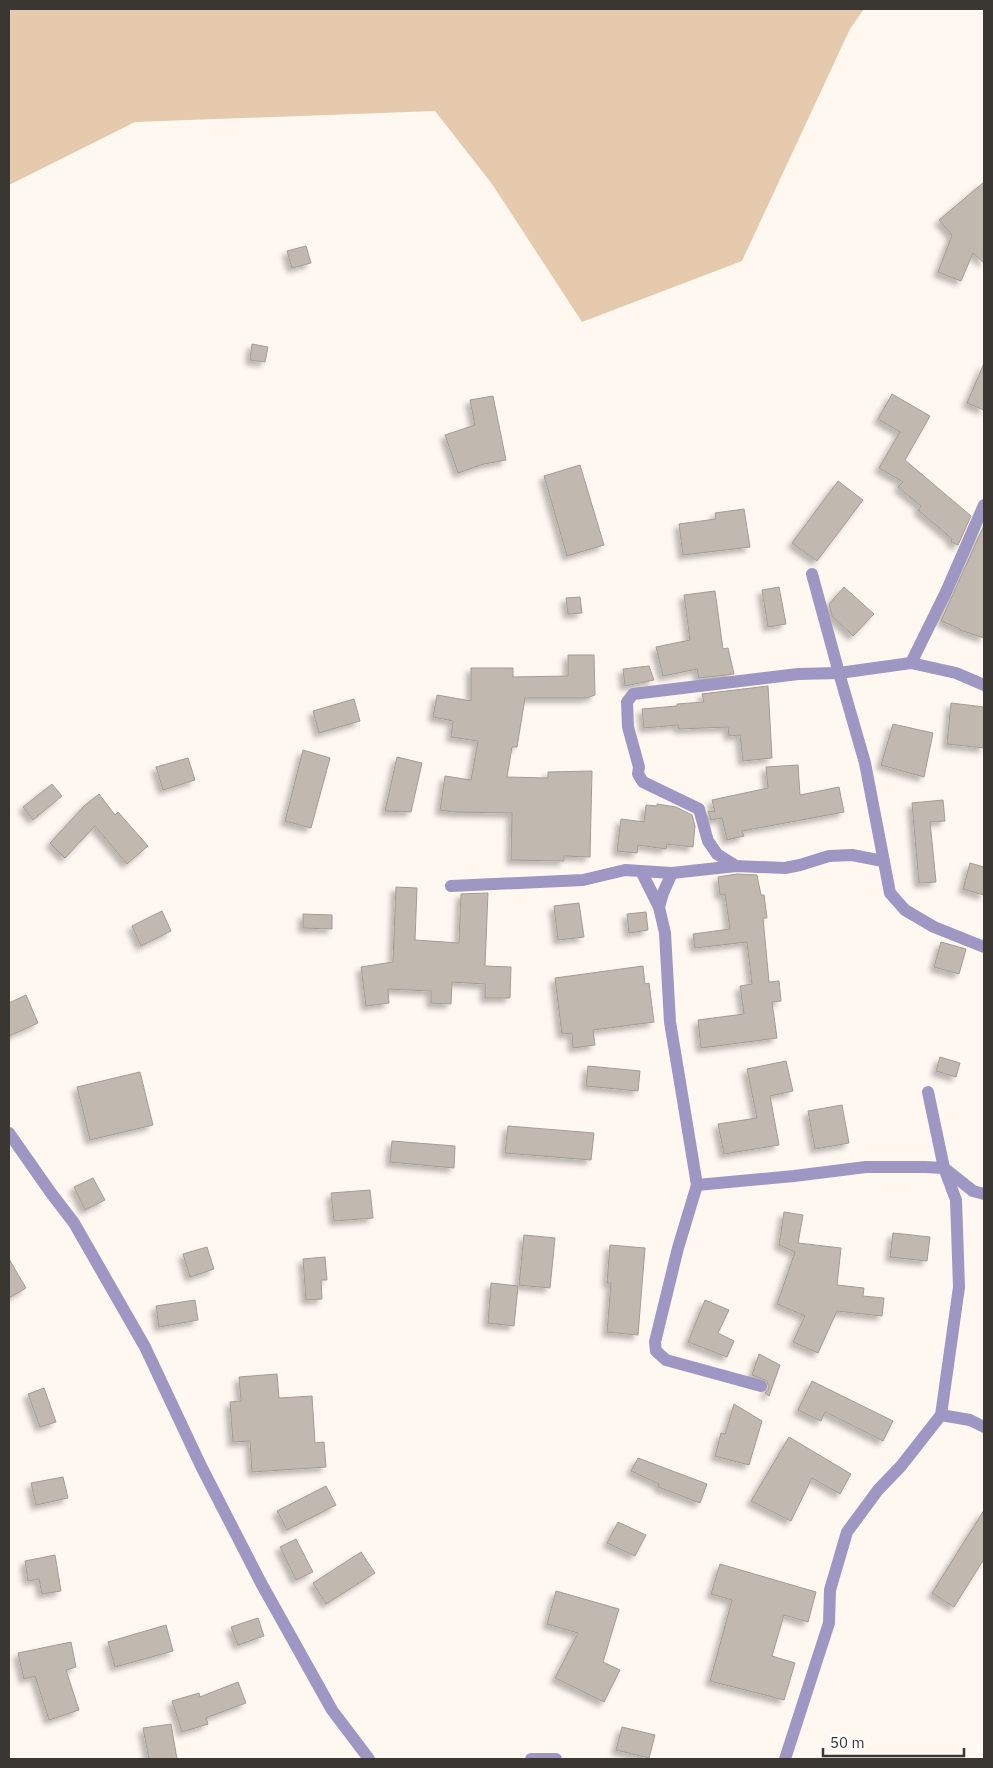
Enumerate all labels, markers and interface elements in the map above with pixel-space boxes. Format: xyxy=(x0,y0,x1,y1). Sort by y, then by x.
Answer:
scale bar xyxy=(823,1726,964,1758)
text: 50 m xyxy=(830,1733,865,1752)

